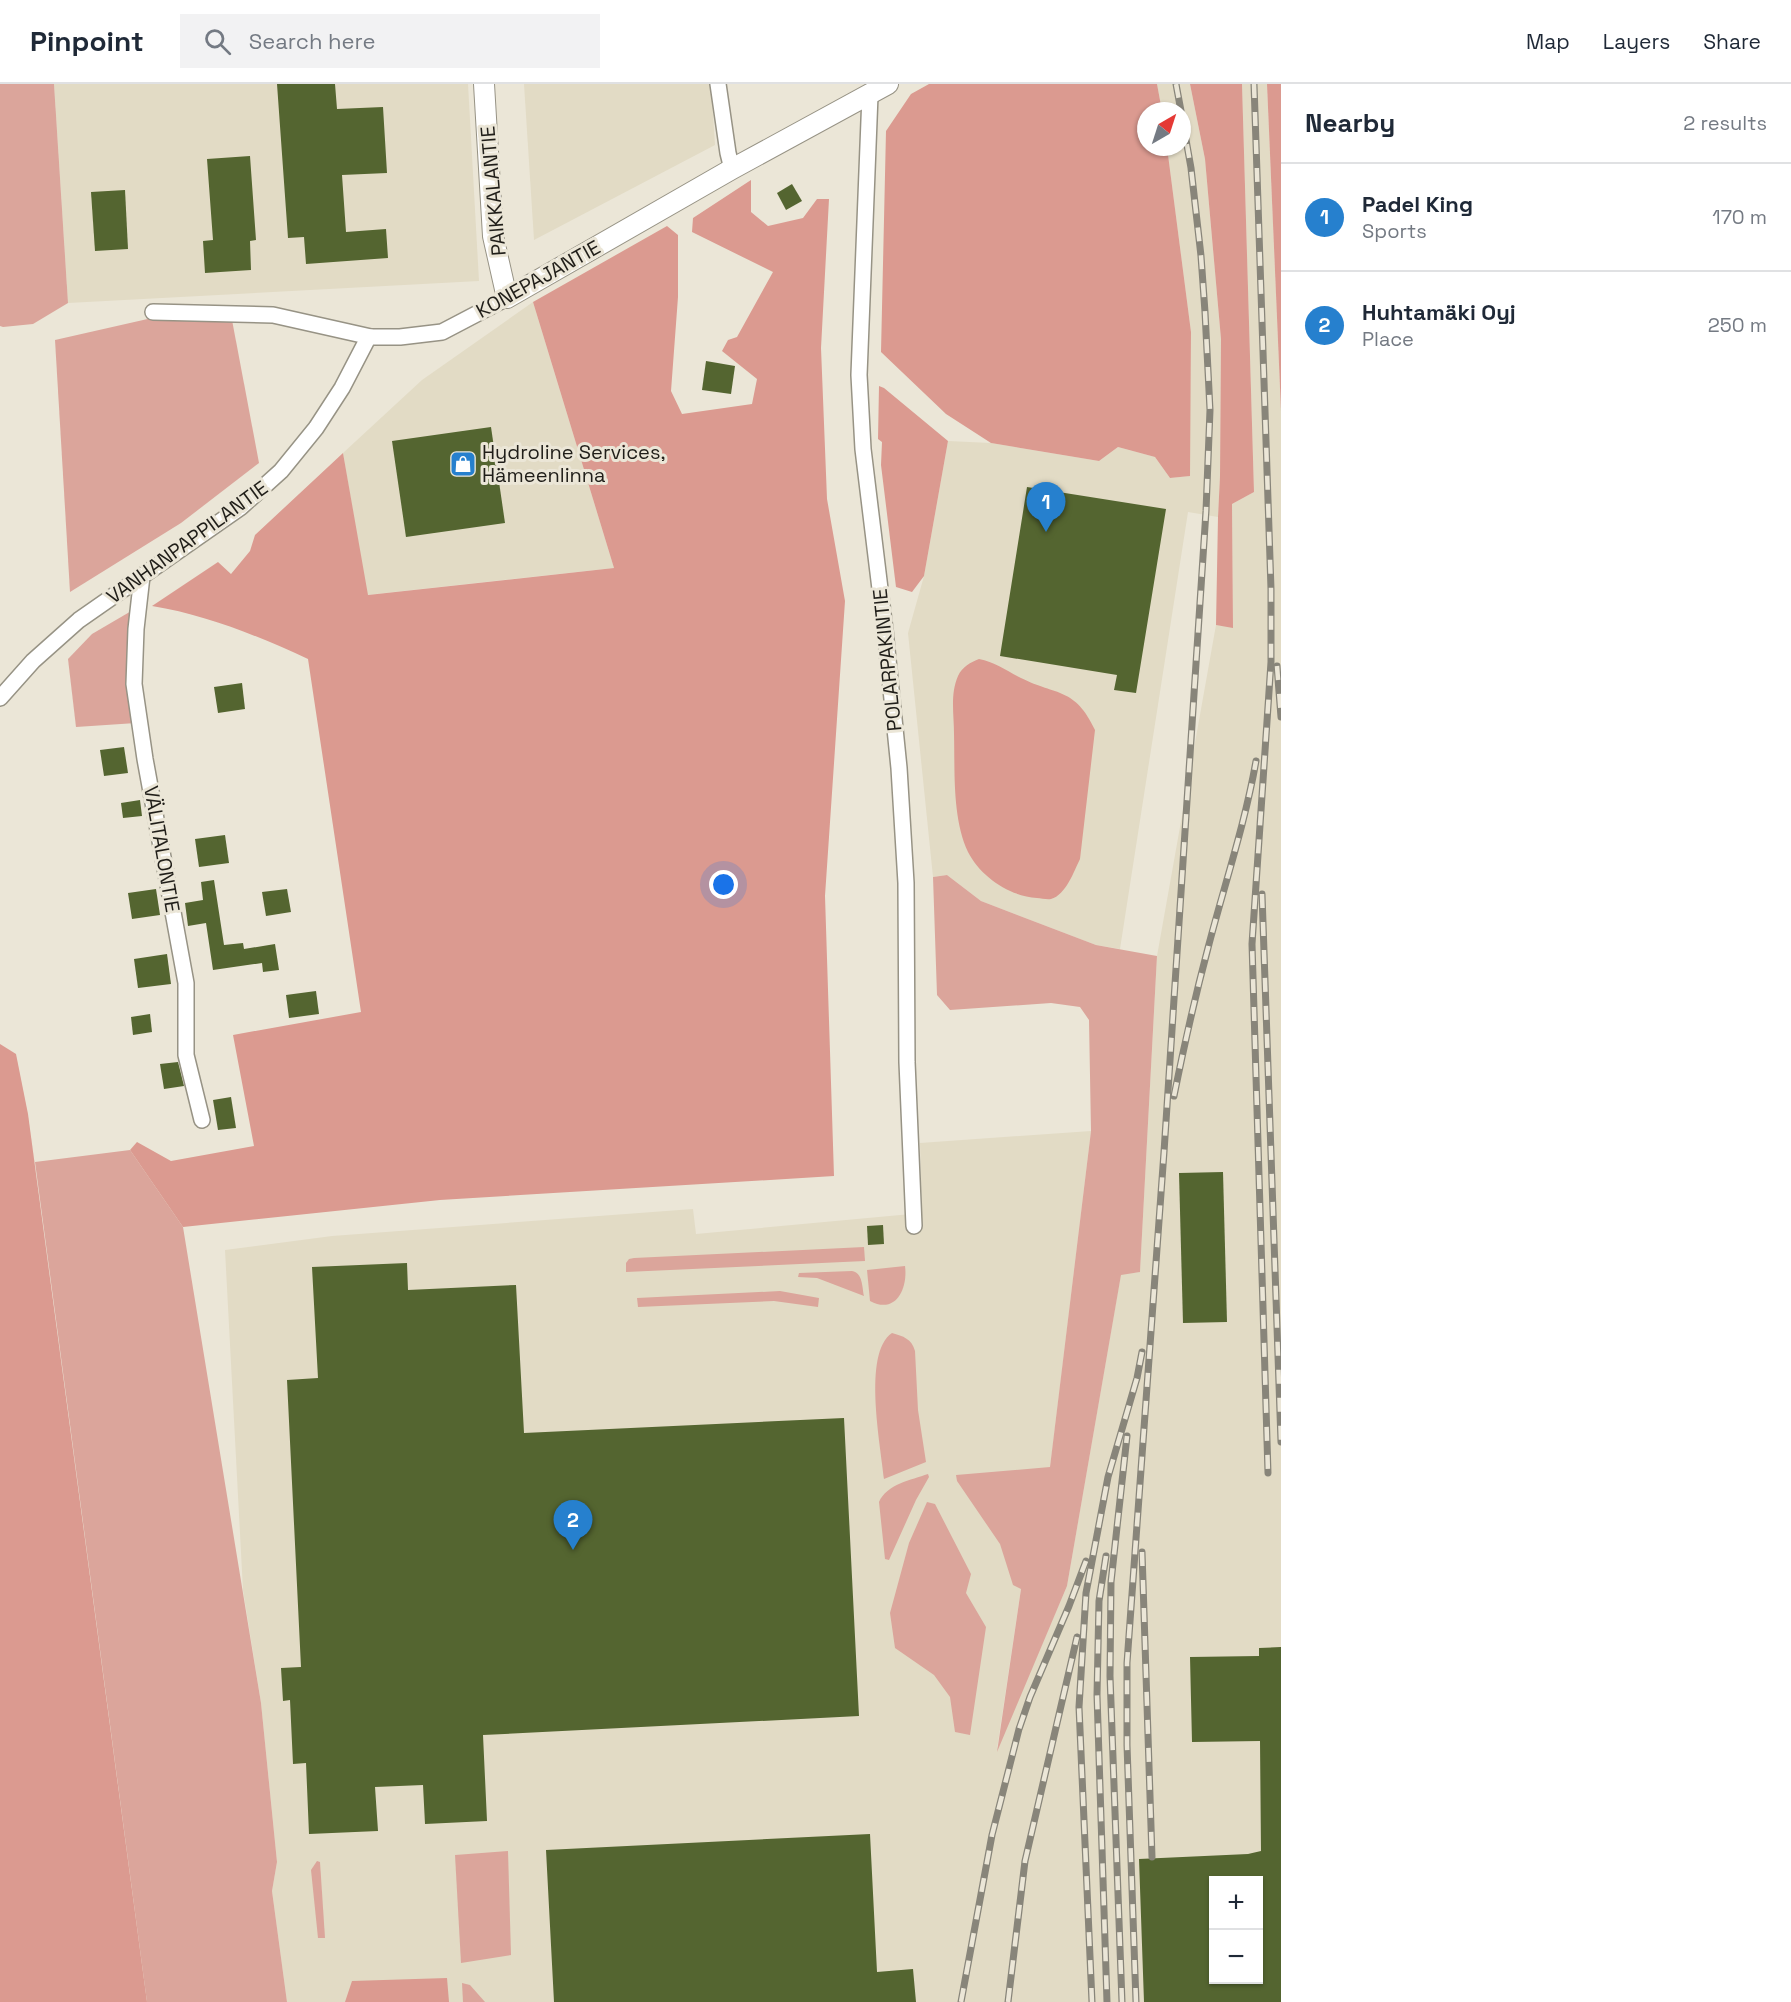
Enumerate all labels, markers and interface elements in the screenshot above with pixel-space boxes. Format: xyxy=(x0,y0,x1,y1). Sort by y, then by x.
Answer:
search box xyxy=(180,14,600,68)
text: Pinpoint xyxy=(30,23,144,59)
icon: search xyxy=(201,25,234,58)
text: Search here xyxy=(249,27,375,55)
text: Map xyxy=(1526,28,1570,55)
text: Layers xyxy=(1603,28,1670,55)
text: Share xyxy=(1703,28,1761,55)
north arrow xyxy=(1137,102,1191,156)
text: Nearby xyxy=(1305,106,1395,140)
text: 2 results xyxy=(1683,110,1767,136)
street label: PAIKKALANTIE xyxy=(474,125,512,257)
text: Padel King xyxy=(1362,190,1473,218)
text: 1 xyxy=(1320,204,1329,230)
text: 170 m xyxy=(1712,204,1767,230)
text: Sports xyxy=(1362,218,1427,244)
street label: KONEPAJANTIE xyxy=(471,234,605,324)
text: Huhtamäki Oyj xyxy=(1362,298,1516,326)
text: 2 xyxy=(1319,312,1330,338)
text: 250 m xyxy=(1708,312,1767,338)
text: Place xyxy=(1362,326,1414,352)
place label: Hydroline Services, Hämeenlinna xyxy=(482,439,666,488)
shop icon: Hydroline Services, Hämeenlinna xyxy=(448,449,478,479)
street label: VANHANPAPPILANTIE xyxy=(101,475,273,609)
pin: 1 xyxy=(1026,482,1066,532)
street label: POLARPAKINTIE xyxy=(867,587,907,733)
street label: VÄLITALONTIE xyxy=(138,784,186,914)
your location xyxy=(709,870,738,899)
pin: 2 xyxy=(554,1500,592,1550)
map controls xyxy=(1209,1876,1263,1984)
button: + xyxy=(1209,1876,1263,1930)
button: − xyxy=(1209,1930,1263,1984)

